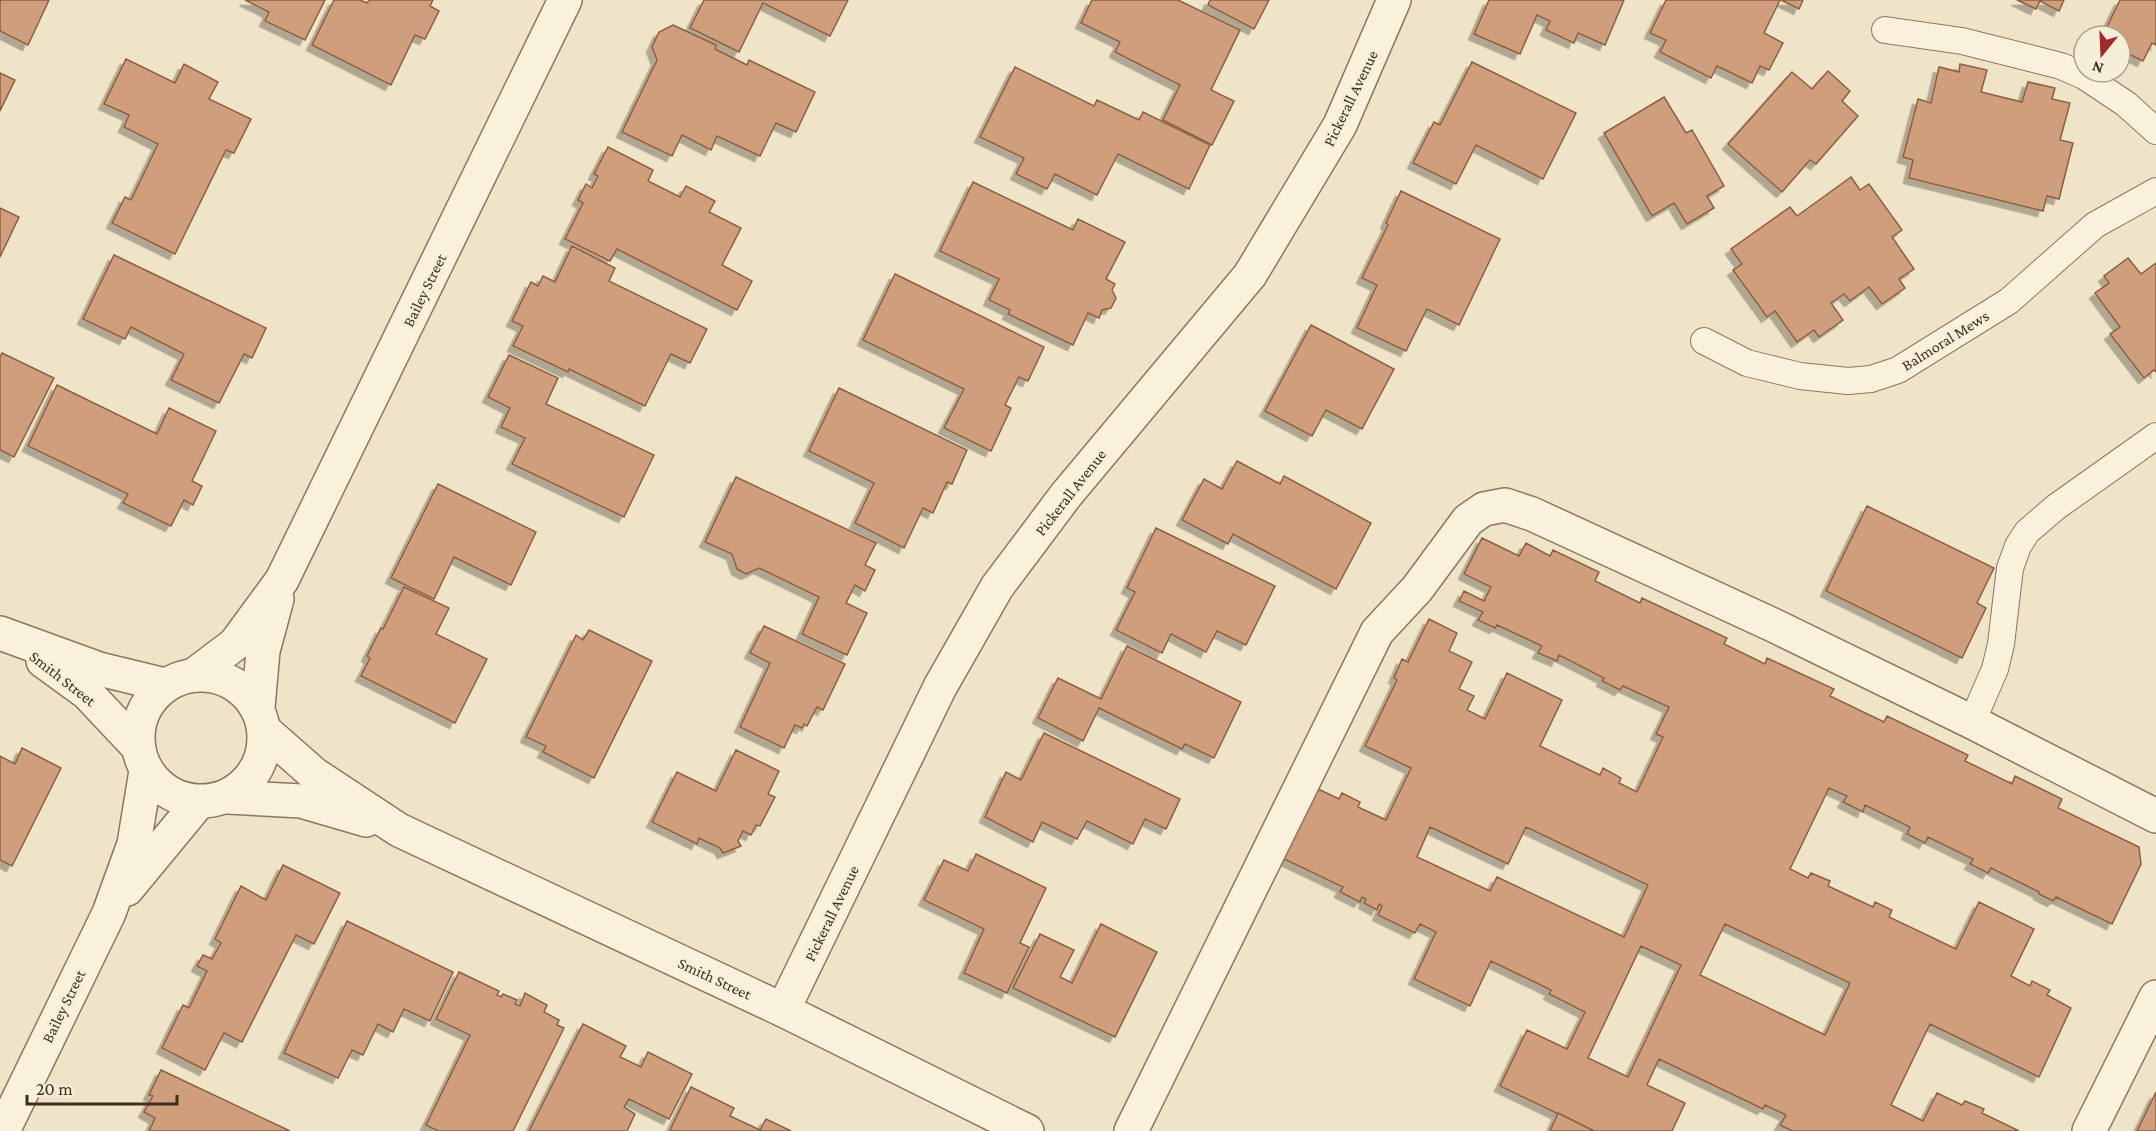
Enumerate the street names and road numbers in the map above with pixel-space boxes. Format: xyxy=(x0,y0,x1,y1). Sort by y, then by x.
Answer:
street label: Pickerall Avenue xyxy=(1320,47,1381,149)
street label: Bailey Street xyxy=(399,250,451,330)
street label: Balmoral Mews xyxy=(1899,307,1992,374)
street label: Pickerall Avenue xyxy=(1031,446,1109,539)
street label: Smith Street xyxy=(26,647,100,710)
street label: Pickerall Avenue xyxy=(801,862,862,964)
street label: Smith Street xyxy=(675,954,755,1003)
street label: Bailey Street xyxy=(38,966,90,1046)

